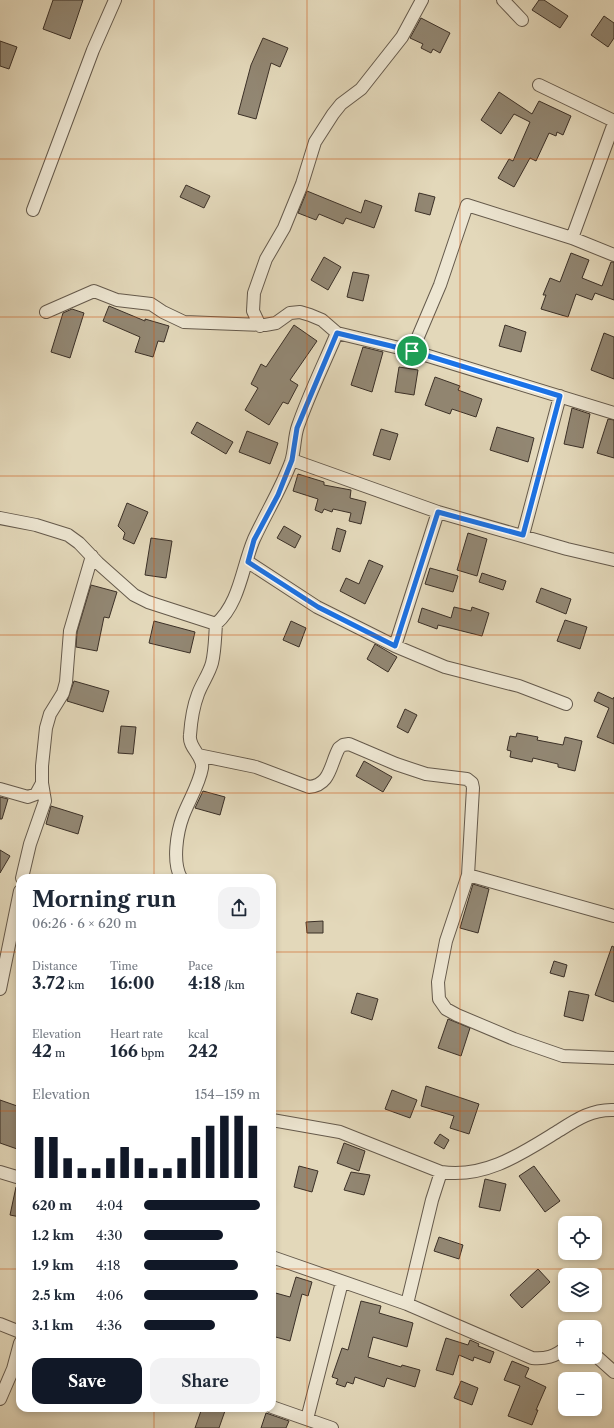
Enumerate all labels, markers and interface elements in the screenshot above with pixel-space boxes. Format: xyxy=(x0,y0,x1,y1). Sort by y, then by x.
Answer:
pin xyxy=(395,334,429,368)
icon: arrive xyxy=(401,340,423,362)
text: Morning run xyxy=(32,886,176,913)
button: share xyxy=(218,887,260,929)
text: 06:26 · 6 × 620 m xyxy=(32,915,137,931)
text: Distance xyxy=(32,959,78,973)
text: Time xyxy=(110,959,138,973)
text: Pace xyxy=(188,959,213,973)
text: 3.72 xyxy=(32,973,65,993)
text: 16:00 xyxy=(110,973,155,993)
text: 4:18 xyxy=(188,973,221,993)
text: km xyxy=(65,978,85,992)
text: /km xyxy=(221,978,245,992)
text: Elevation xyxy=(32,1027,81,1041)
text: Heart rate xyxy=(110,1027,163,1041)
text: kcal xyxy=(188,1027,209,1041)
text: 42 xyxy=(32,1041,52,1061)
text: 166 xyxy=(110,1041,138,1061)
text: 242 xyxy=(188,1041,218,1061)
text: m xyxy=(52,1046,65,1060)
text: bpm xyxy=(138,1046,165,1060)
text: Elevation xyxy=(32,1086,90,1102)
text: 154–159 m xyxy=(195,1086,260,1102)
text: 620 m xyxy=(32,1197,72,1213)
text: 4:04 xyxy=(96,1197,123,1213)
map controls xyxy=(558,1216,602,1416)
button: locate xyxy=(558,1216,602,1260)
text: 1.2 km xyxy=(32,1227,74,1243)
text: 4:30 xyxy=(96,1227,123,1243)
text: 1.9 km xyxy=(32,1257,74,1273)
text: 4:18 xyxy=(96,1257,120,1273)
button: layers xyxy=(558,1268,602,1312)
text: 2.5 km xyxy=(32,1287,75,1303)
text: 4:06 xyxy=(96,1287,123,1303)
text: 3.1 km xyxy=(32,1317,74,1333)
text: 4:36 xyxy=(96,1317,122,1333)
button: + xyxy=(558,1320,602,1364)
button: Save xyxy=(32,1358,142,1404)
button: Share xyxy=(150,1358,260,1404)
button: − xyxy=(558,1372,602,1416)

